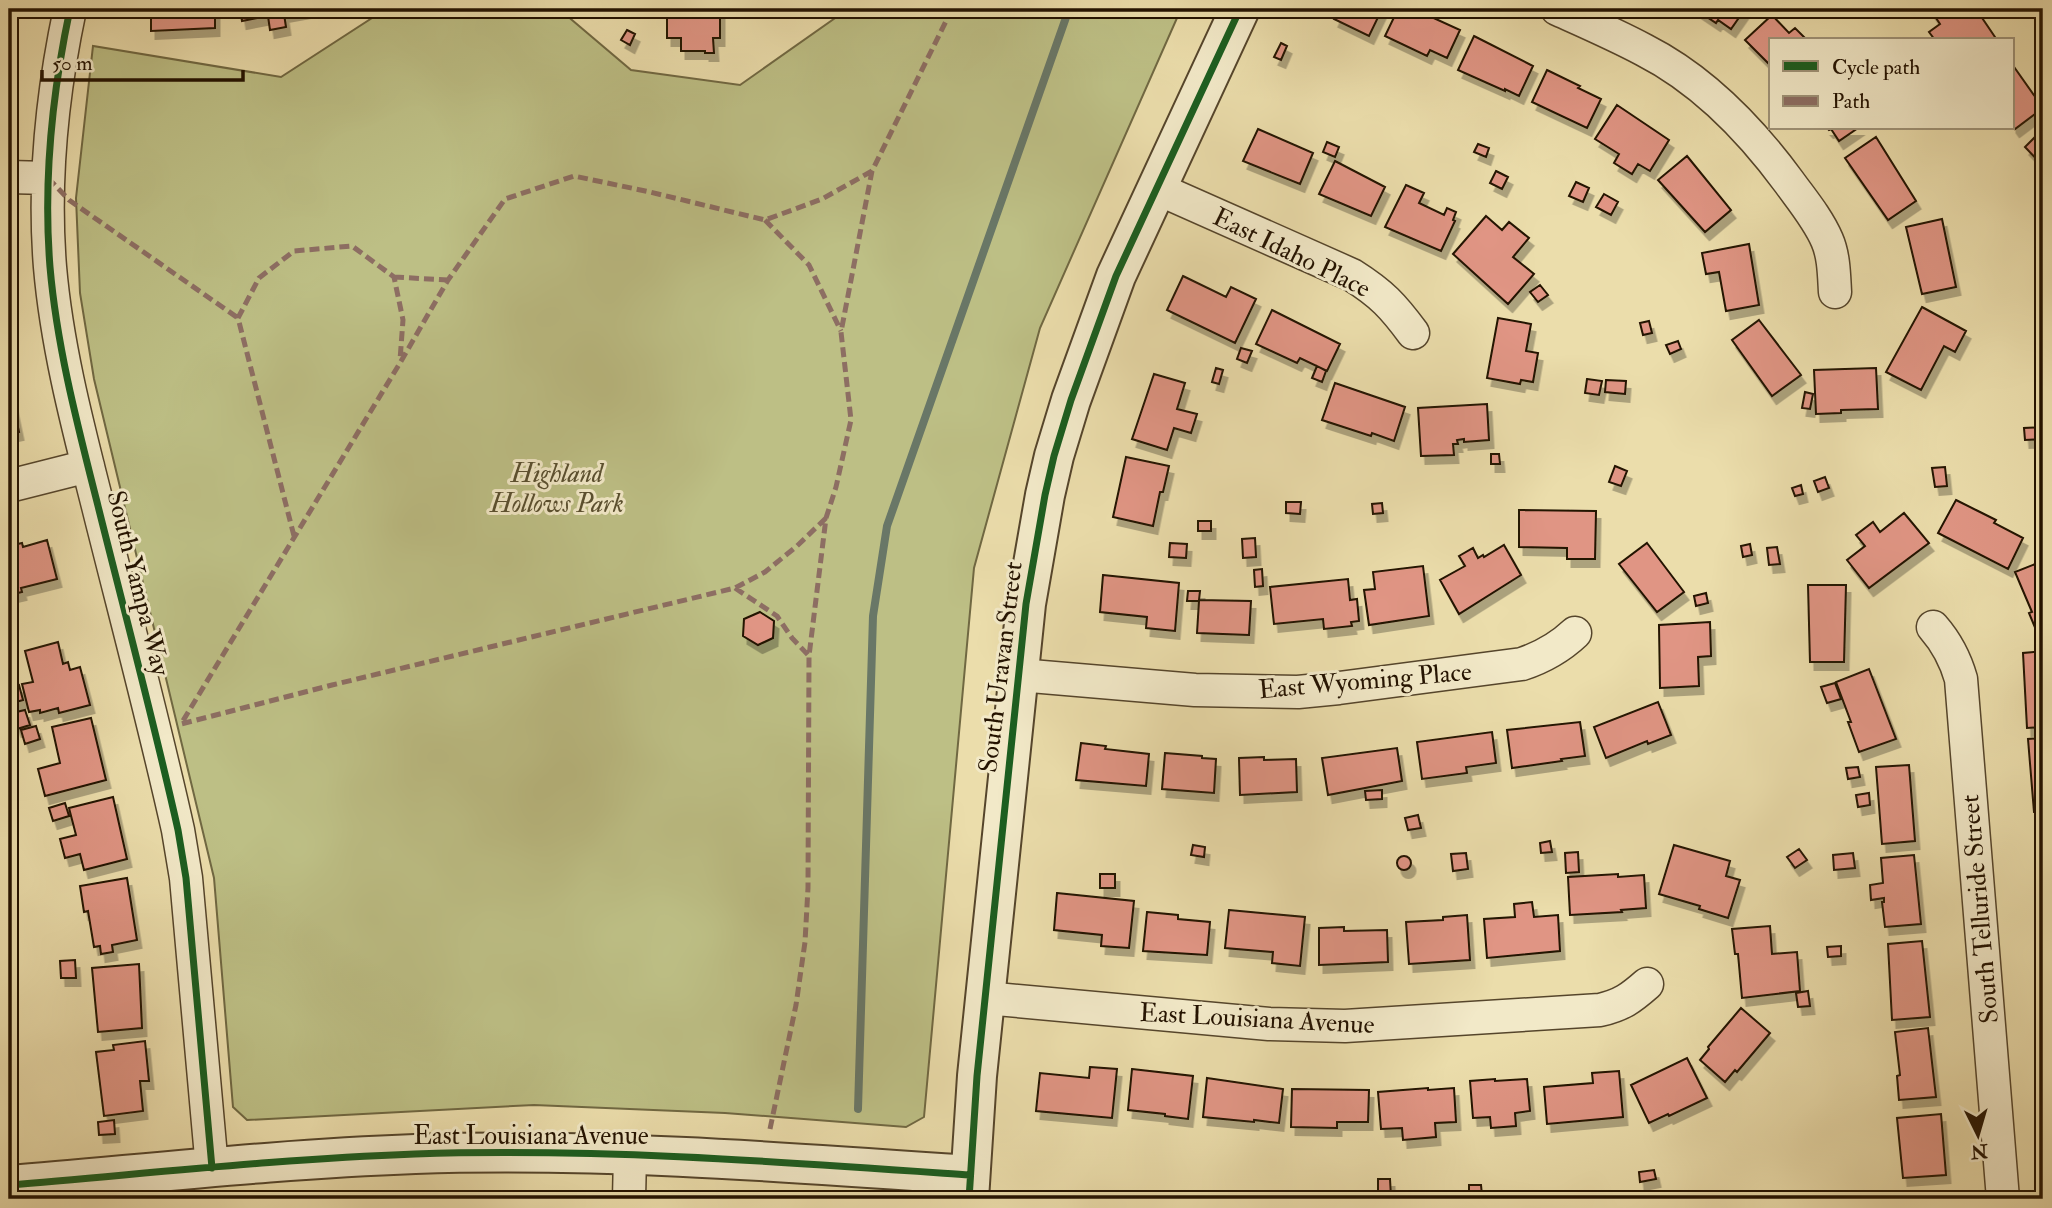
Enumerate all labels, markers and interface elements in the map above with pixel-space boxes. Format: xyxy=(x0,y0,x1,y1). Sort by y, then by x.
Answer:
scale bar xyxy=(42,38,243,82)
legend xyxy=(1769,38,2014,130)
text: 50 m xyxy=(52,50,93,77)
text: Cycle path xyxy=(1832,54,1920,81)
text: Path xyxy=(1832,88,1870,115)
street label: East Idaho Place xyxy=(1207,201,1376,305)
park label: Highland Hollows Park xyxy=(489,458,624,520)
street label: South Yampa Way xyxy=(99,487,177,680)
street label: South Uravan Street xyxy=(972,560,1030,774)
street label: East Wyoming Place xyxy=(1257,656,1473,706)
street label: South Telluride Street xyxy=(1954,793,2006,1025)
street label: East Louisiana Avenue xyxy=(1139,997,1375,1041)
north arrow xyxy=(1944,1100,2014,1170)
street label: East Louisiana Avenue xyxy=(413,1120,649,1152)
text: N xyxy=(1969,1138,1990,1164)

